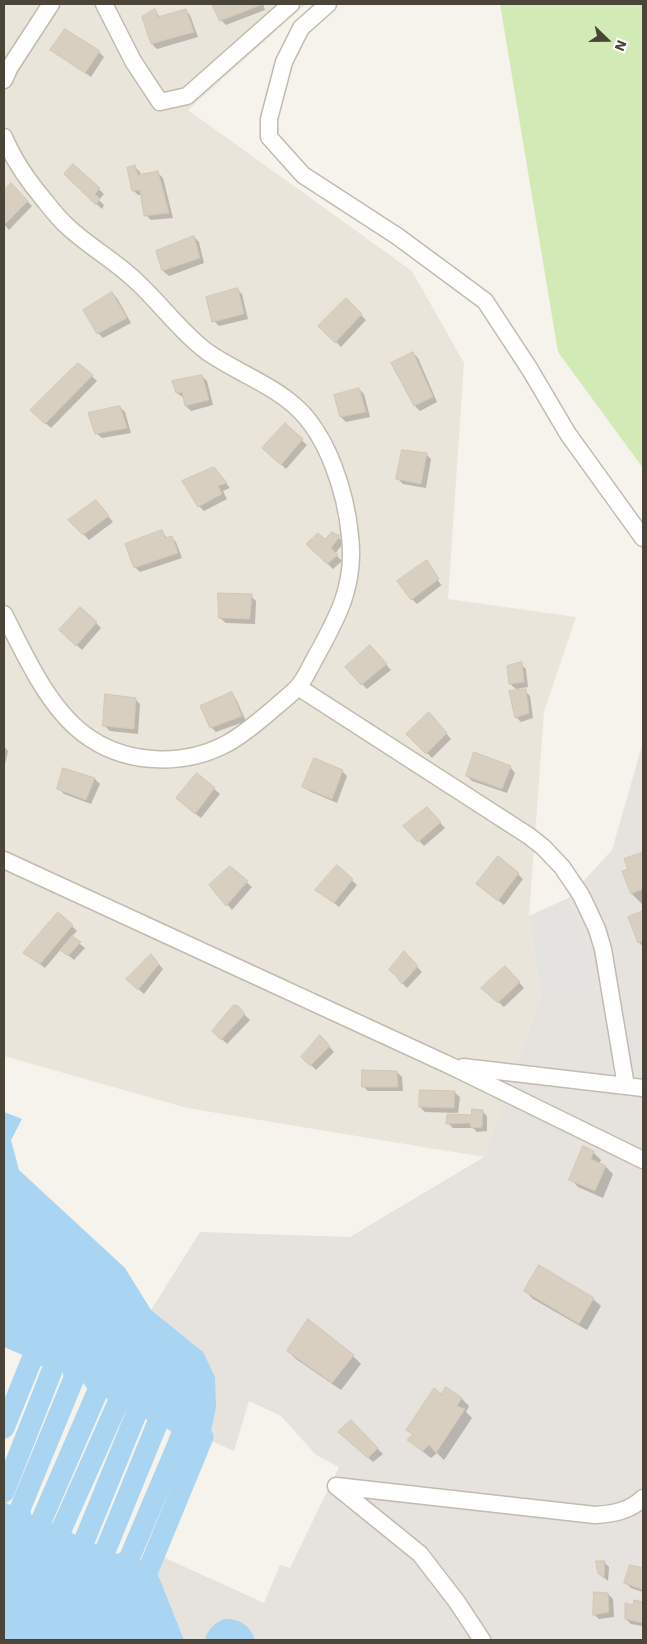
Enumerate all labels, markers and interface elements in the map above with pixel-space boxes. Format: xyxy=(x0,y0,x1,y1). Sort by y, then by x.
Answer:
north arrow xyxy=(582,15,632,65)
text: N xyxy=(612,38,630,53)

